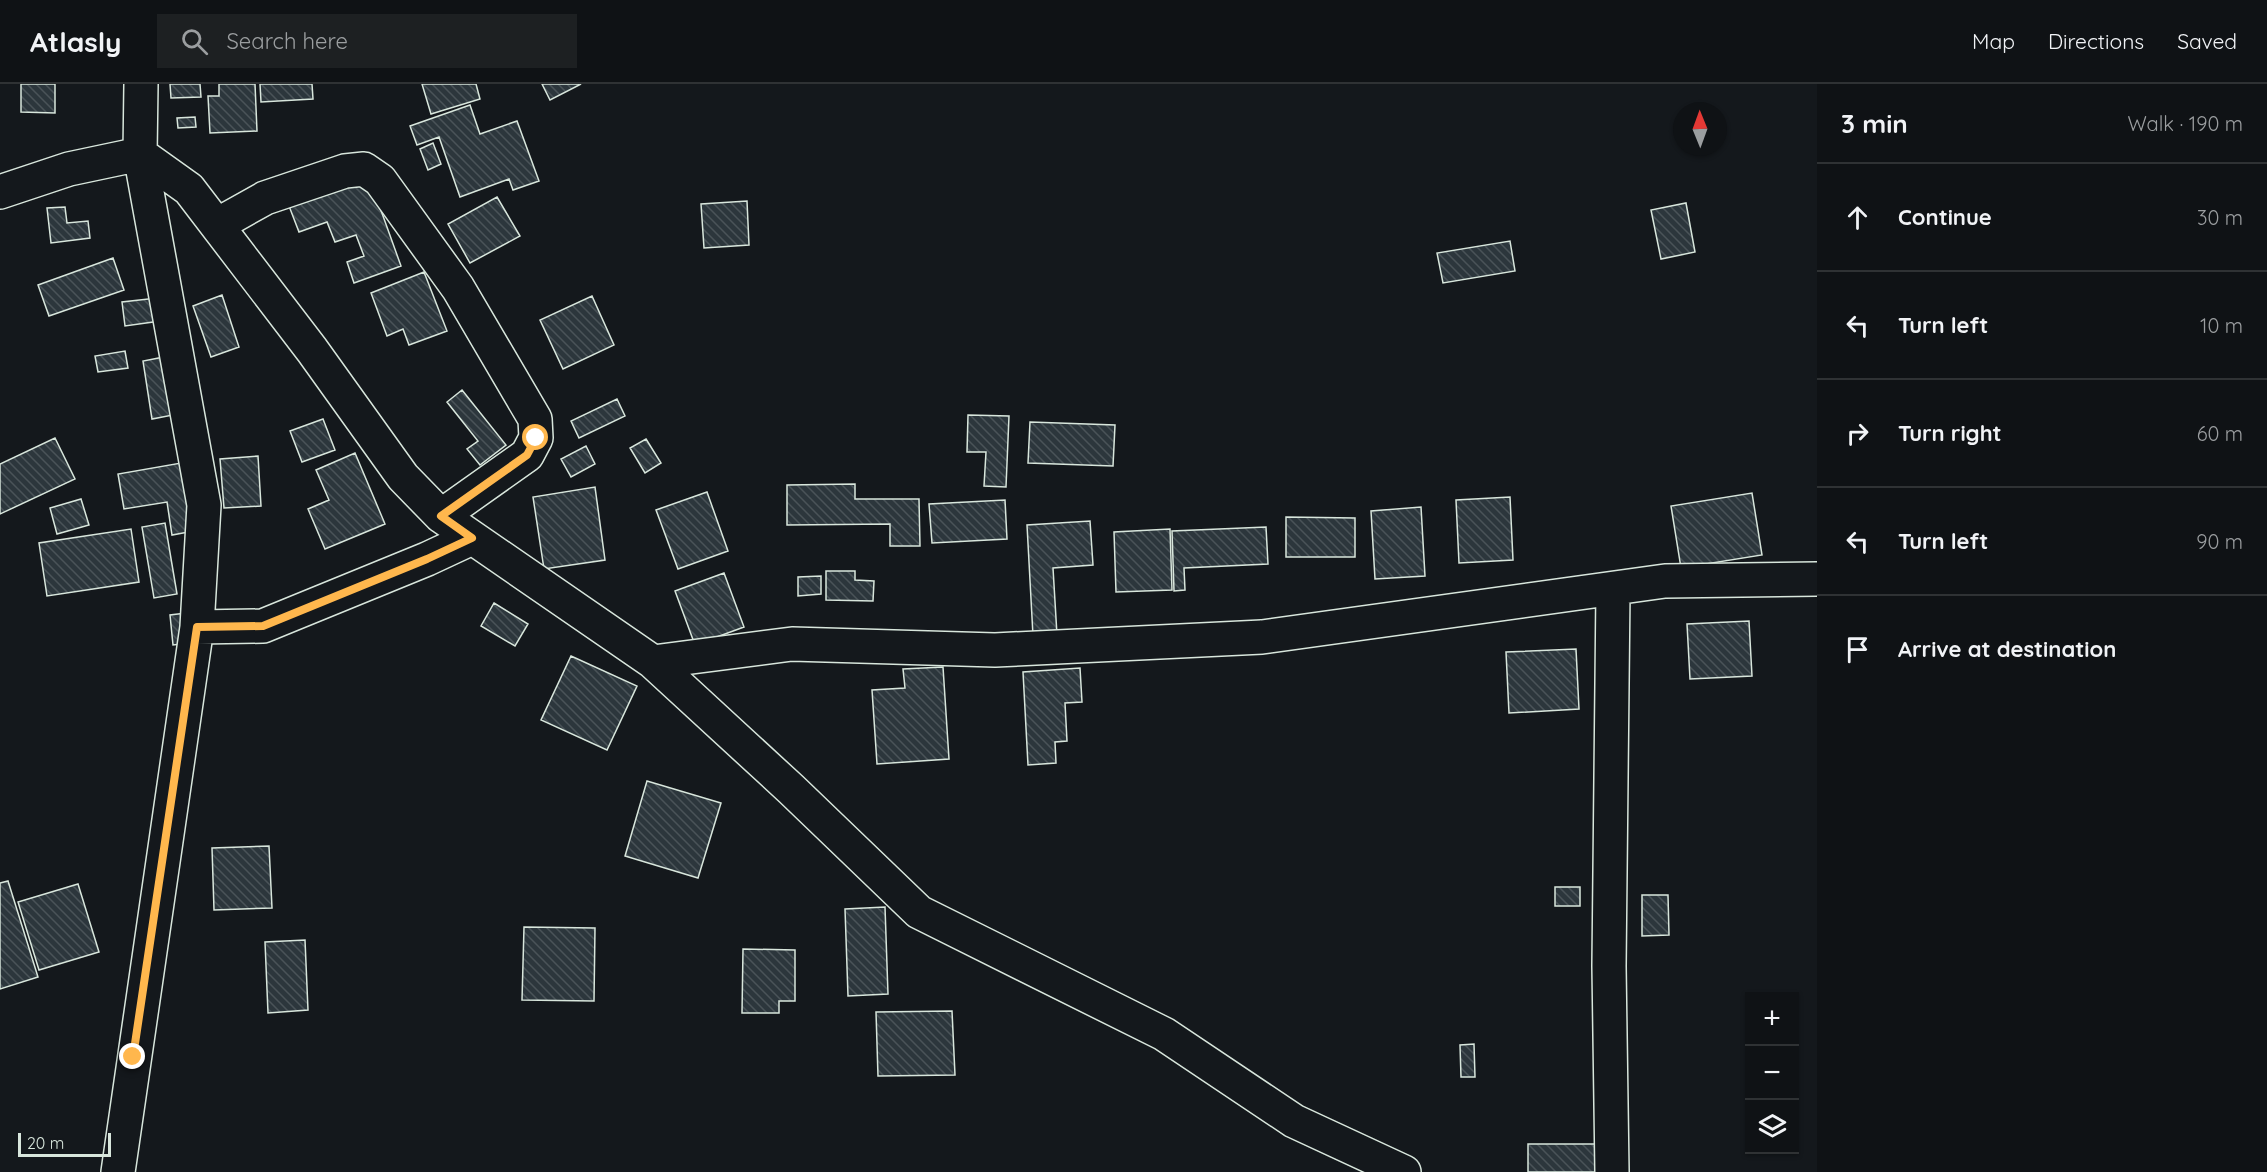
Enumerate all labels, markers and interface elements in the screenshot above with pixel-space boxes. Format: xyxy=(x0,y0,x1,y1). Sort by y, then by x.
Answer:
search box xyxy=(157,14,577,68)
text: Atlasly xyxy=(30,24,121,59)
icon: search xyxy=(178,25,211,58)
text: Search here xyxy=(226,27,348,55)
text: Map xyxy=(1972,28,2015,54)
text: Directions xyxy=(2048,28,2144,54)
text: Saved xyxy=(2177,28,2237,54)
north arrow xyxy=(1673,102,1727,156)
text: 3 min xyxy=(1841,107,1908,140)
text: Walk · 190 m xyxy=(2127,111,2243,136)
icon: ahead xyxy=(1841,201,1874,234)
text: Continue xyxy=(1898,203,1992,231)
text: 30 m xyxy=(2197,205,2243,230)
icon: left xyxy=(1841,309,1874,342)
text: Turn left xyxy=(1898,311,1988,339)
text: 10 m xyxy=(2200,313,2243,338)
icon: right xyxy=(1841,417,1874,450)
text: Turn right xyxy=(1898,419,2002,447)
text: 60 m xyxy=(2197,421,2243,446)
route start xyxy=(522,424,548,450)
icon: left xyxy=(1841,525,1874,558)
text: Turn left xyxy=(1898,527,1988,555)
text: 90 m xyxy=(2196,529,2243,554)
icon: arrive xyxy=(1841,633,1874,666)
text: Arrive at destination xyxy=(1898,635,2116,663)
map controls xyxy=(1745,992,1799,1154)
button: + xyxy=(1745,992,1799,1046)
route end xyxy=(119,1043,145,1069)
button: − xyxy=(1745,1046,1799,1100)
button: layers xyxy=(1745,1100,1799,1154)
scale bar xyxy=(18,1130,111,1158)
text: 20 m xyxy=(27,1133,64,1153)

